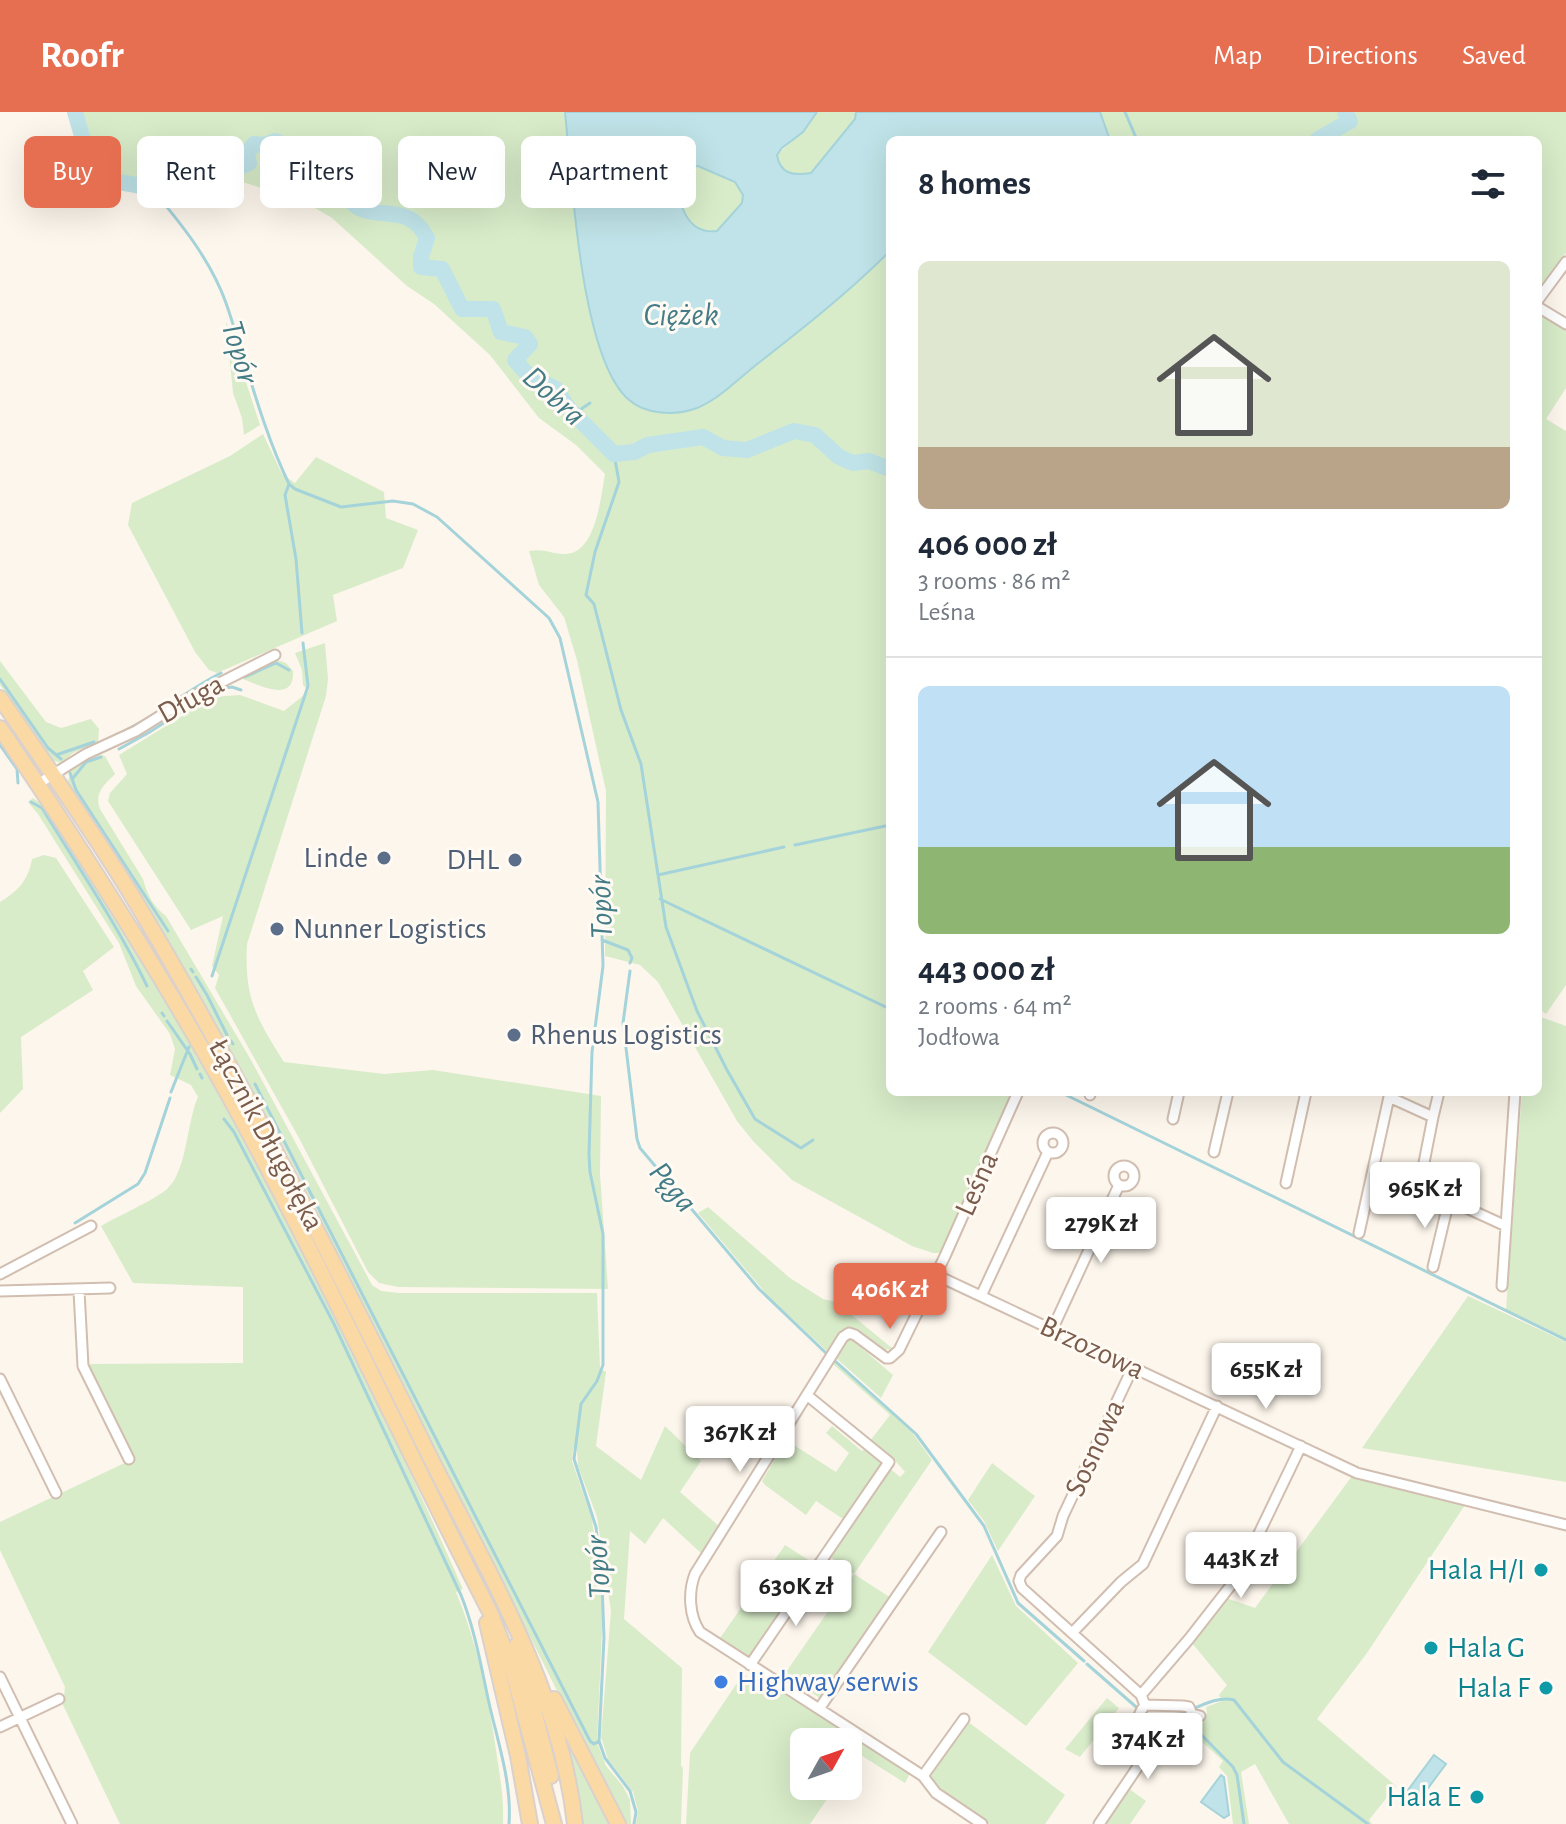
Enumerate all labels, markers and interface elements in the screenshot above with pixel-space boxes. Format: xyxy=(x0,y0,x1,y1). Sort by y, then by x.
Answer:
text: Roofr xyxy=(40,37,124,75)
text: Map xyxy=(1213,42,1262,70)
text: Directions xyxy=(1306,42,1418,70)
text: Saved xyxy=(1462,42,1526,70)
chip: Buy xyxy=(24,136,121,208)
chip: Rent xyxy=(137,136,244,208)
chip: Filters xyxy=(260,136,382,208)
chip: New xyxy=(398,136,505,208)
chip: Apartment xyxy=(521,136,696,208)
icon: filters xyxy=(1466,162,1510,206)
text: 8 homes xyxy=(918,167,1031,201)
water label: Ciężek xyxy=(644,299,718,331)
icon: home xyxy=(1142,313,1286,457)
water label: Topór xyxy=(214,317,265,389)
water label: Dobra xyxy=(517,360,591,432)
text: 406 000 zł xyxy=(918,528,1057,562)
text: 3 rooms · 86 m² xyxy=(918,568,1070,594)
text: Leśna xyxy=(918,599,976,625)
street label: Długa xyxy=(153,669,229,729)
icon: home xyxy=(1142,738,1286,882)
place label: Linde xyxy=(303,843,368,873)
place label: DHL xyxy=(447,845,500,875)
marker: Linde xyxy=(375,849,393,867)
marker: DHL xyxy=(506,851,524,869)
water label: Topór xyxy=(584,873,619,939)
place label: Nunner Logistics xyxy=(293,914,487,944)
marker: Nunner Logistics xyxy=(268,920,286,938)
text: 443 000 zł xyxy=(918,953,1054,987)
text: 2 rooms · 64 m² xyxy=(918,993,1072,1019)
place label: Rhenus Logistics xyxy=(530,1020,722,1050)
text: Jodłowa xyxy=(918,1024,1000,1050)
marker: Rhenus Logistics xyxy=(505,1026,523,1044)
street label: Łącznik Długołęka xyxy=(203,1034,329,1236)
street label: Leśna xyxy=(950,1148,1004,1220)
water label: Pęga xyxy=(643,1156,703,1218)
pin: 965K zł xyxy=(1351,1162,1499,1230)
text: 965K zł xyxy=(1388,1175,1462,1201)
pin: 279K zł xyxy=(1027,1197,1175,1265)
text: 279K zł xyxy=(1064,1210,1138,1236)
pin: 406K zł xyxy=(816,1263,964,1331)
text: 406K zł xyxy=(852,1276,928,1302)
street label: Brzozowa xyxy=(1035,1311,1149,1385)
pin: 655K zł xyxy=(1192,1343,1340,1411)
text: 655K zł xyxy=(1230,1356,1302,1382)
street label: Sosnowa xyxy=(1060,1395,1130,1501)
pin: 367K zł xyxy=(666,1406,814,1474)
text: 367K zł xyxy=(704,1419,776,1445)
pin: 443K zł xyxy=(1167,1532,1315,1600)
water label: Topór xyxy=(580,1533,617,1600)
text: 443K zł xyxy=(1204,1545,1278,1571)
place label: Hala H/I xyxy=(1428,1555,1525,1585)
pin: 630K zł xyxy=(722,1560,870,1628)
marker: Hala H/I xyxy=(1532,1561,1550,1579)
text: 630K zł xyxy=(759,1573,833,1599)
place label: Hala G xyxy=(1447,1633,1525,1663)
marker: Hala G xyxy=(1422,1639,1440,1657)
place label: Highway serwis xyxy=(737,1667,919,1697)
marker: Highway serwis xyxy=(712,1673,730,1691)
place label: Hala F xyxy=(1457,1673,1531,1703)
marker: Hala F xyxy=(1537,1679,1555,1697)
pin: 374K zł xyxy=(1074,1713,1222,1781)
text: 374K zł xyxy=(1111,1726,1185,1752)
north arrow xyxy=(790,1728,862,1800)
map controls xyxy=(790,1728,862,1800)
place label: Hala E xyxy=(1387,1782,1461,1812)
marker: Hala E xyxy=(1468,1788,1486,1806)

